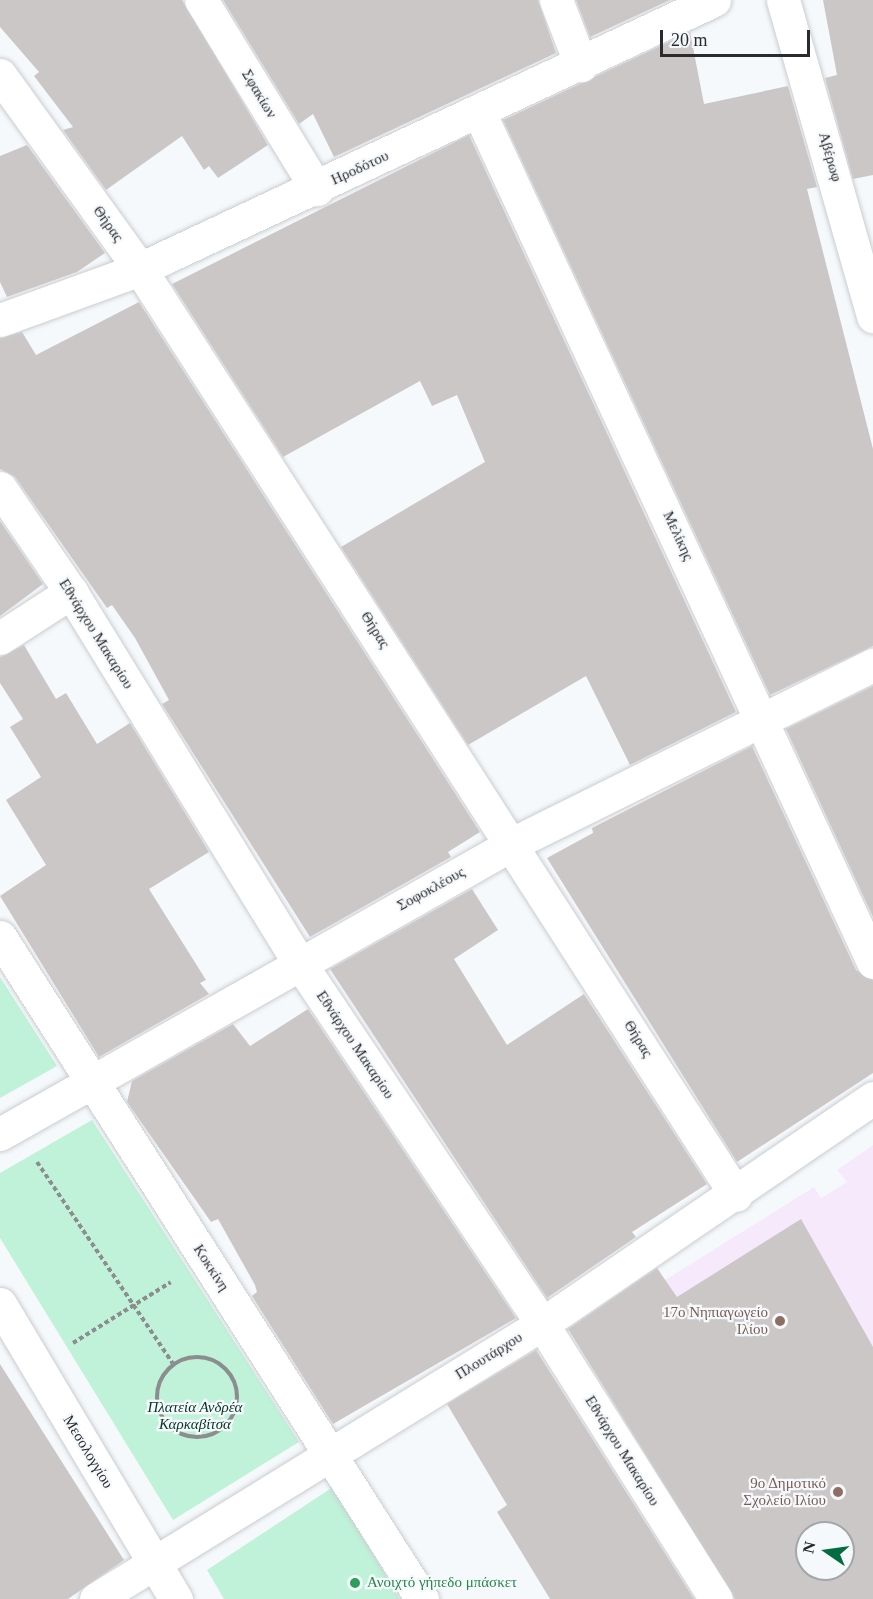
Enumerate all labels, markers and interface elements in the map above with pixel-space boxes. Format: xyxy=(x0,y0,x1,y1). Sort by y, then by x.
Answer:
scale bar xyxy=(663,18,813,56)
text: 20 m xyxy=(671,30,708,50)
street label: Σφακίων xyxy=(238,66,280,122)
street label: Αβέρωφ xyxy=(814,130,846,184)
street label: Ηροδότου xyxy=(328,147,392,189)
street label: Θήρας xyxy=(89,203,127,245)
street label: Μελίκης xyxy=(659,509,697,563)
street label: Εθνάρχου Μακαρίου xyxy=(55,576,137,692)
street label: Θήρας xyxy=(357,608,393,652)
street label: Σοφοκλέους xyxy=(394,863,468,915)
street label: Εθνάρχου Μακαρίου xyxy=(312,988,398,1102)
street label: Θήρας xyxy=(620,1017,656,1061)
street label: Κοκκίνη xyxy=(189,1241,233,1295)
place label: 17ο Νηπιαγωγείο Ιλίου xyxy=(663,1303,768,1338)
marker: 17ο Νηπιαγωγείο Ιλίου xyxy=(773,1314,787,1328)
street label: Πλουτάρχου xyxy=(452,1328,526,1384)
street label: Εθνάρχου Μακαρίου xyxy=(581,1393,663,1509)
park label: Πλατεία Ανδρέα Καρκαβίτσα xyxy=(147,1398,243,1433)
street label: Μεσολογγίου xyxy=(59,1412,117,1492)
place label: 9ο Δημοτικό Σχολείο Ιλίου xyxy=(743,1474,826,1509)
marker: 9ο Δημοτικό Σχολείο Ιλίου xyxy=(831,1485,845,1499)
north arrow xyxy=(795,1521,855,1581)
text: N xyxy=(799,1540,819,1555)
place label: Ανοιχτό γήπεδο μπάσκετ xyxy=(367,1574,517,1592)
marker: Ανοιχτό γήπεδο μπάσκετ xyxy=(348,1576,362,1590)

